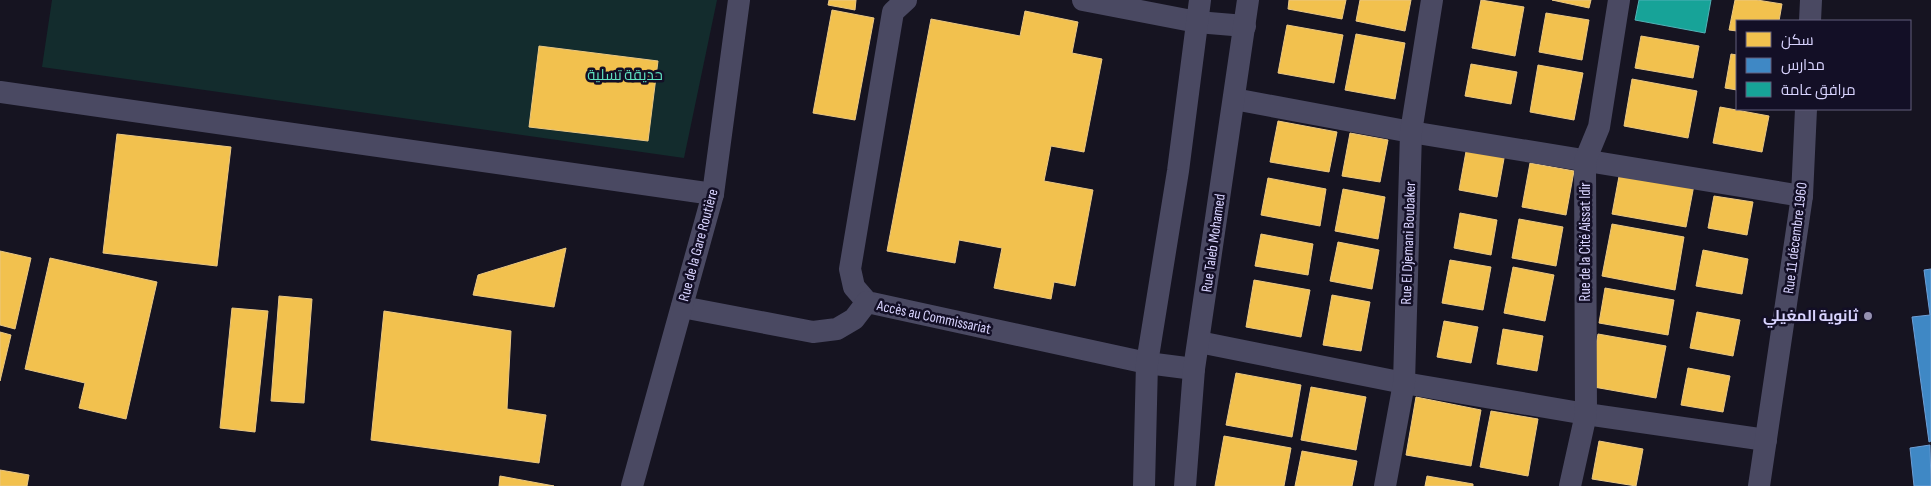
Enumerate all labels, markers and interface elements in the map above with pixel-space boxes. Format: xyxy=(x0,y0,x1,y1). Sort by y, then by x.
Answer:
legend xyxy=(1736,20,1911,110)
text: سكن xyxy=(1781,31,1814,50)
text: مدارس xyxy=(1781,56,1825,75)
park label: حديقة تسلية xyxy=(587,66,663,85)
text: مرافق عامة xyxy=(1781,81,1856,100)
street label: Rue El Djemani Boubaker xyxy=(1397,181,1420,305)
street label: Rue 11 décembre 1960 xyxy=(1779,181,1812,295)
street label: Rue de la Cité Aissat Idir xyxy=(1576,182,1595,302)
street label: Rue de la Gare Routière xyxy=(674,187,723,303)
street label: Rue Taleb Mohamed xyxy=(1197,193,1230,293)
street label: Accès au Commissariat xyxy=(874,296,993,339)
place label: ثانوية المغيلي xyxy=(1763,307,1858,328)
marker: ثانوية المغيلي xyxy=(1862,310,1874,322)

